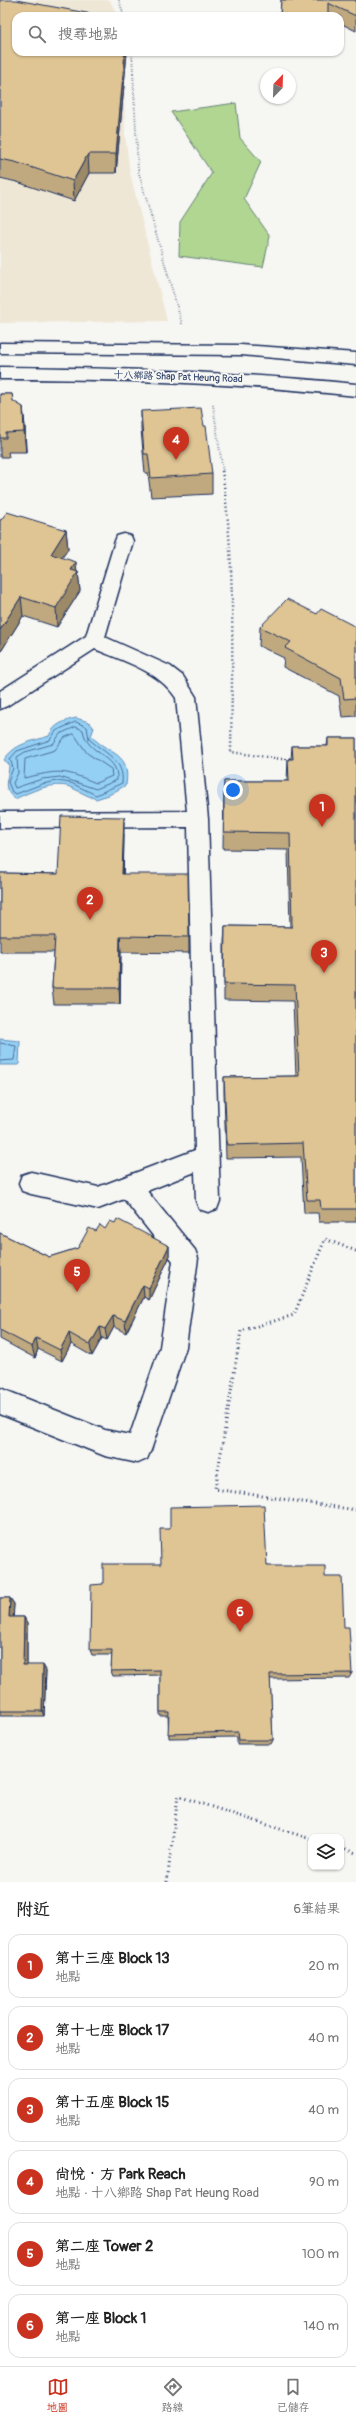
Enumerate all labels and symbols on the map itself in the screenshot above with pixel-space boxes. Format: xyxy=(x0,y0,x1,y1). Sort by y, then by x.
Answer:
north arrow xyxy=(260,68,296,104)
street label: 十八鄉路 Shap Pat Heung Road xyxy=(113,369,243,385)
pin: 4 xyxy=(163,427,189,460)
your location xyxy=(223,780,243,800)
pin: 1 xyxy=(309,794,335,827)
pin: 2 xyxy=(77,887,103,920)
pin: 3 xyxy=(311,940,337,973)
pin: 5 xyxy=(64,1259,90,1292)
pin: 6 xyxy=(227,1599,253,1632)

